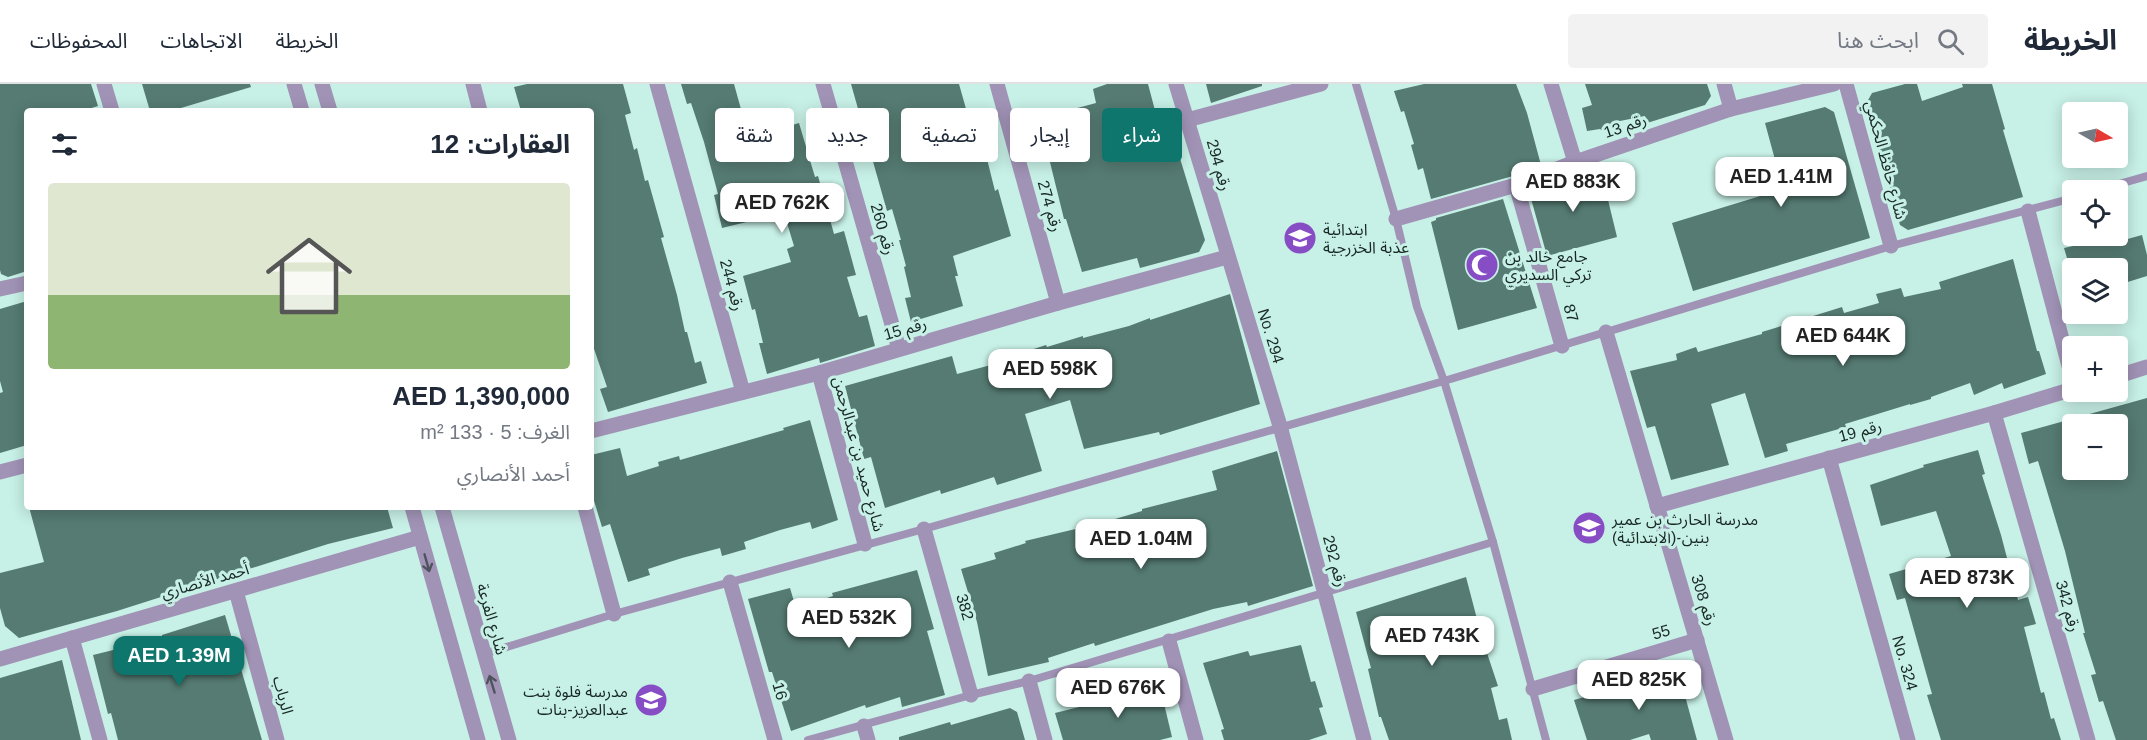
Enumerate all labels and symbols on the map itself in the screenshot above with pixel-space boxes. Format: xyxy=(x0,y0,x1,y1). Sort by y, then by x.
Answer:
street label: شارع حافظ الحكمي xyxy=(1858,99,1910,222)
north arrow xyxy=(2062,102,2128,168)
street label: رقم 13 xyxy=(1602,111,1650,145)
street label: رقم 294 xyxy=(1200,137,1234,194)
pin: AED 1.41M xyxy=(1712,157,1850,208)
pin: AED 883K xyxy=(1511,162,1635,213)
street label: رقم 274 xyxy=(1031,178,1065,235)
pin: AED 762K xyxy=(720,183,844,234)
street label: رقم 260 xyxy=(864,201,898,258)
school or university icon: ابتدائية عذبة الخزرجية xyxy=(1282,220,1318,256)
place label: ابتدائية عذبة الخزرجية xyxy=(1323,221,1409,257)
mosque icon: جامع خالد بن تركي السديري xyxy=(1464,247,1500,283)
place label: جامع خالد بن تركي السديري xyxy=(1505,248,1592,286)
street label: رقم 244 xyxy=(713,257,747,314)
street label: 87 xyxy=(1560,302,1582,324)
street label: No. 294 xyxy=(1255,307,1287,365)
street label: رقم 15 xyxy=(882,315,929,347)
pin: AED 644K xyxy=(1781,316,1905,367)
pin: AED 598K xyxy=(988,349,1112,400)
street label: شارع حميد بن عبدالرحمن xyxy=(826,375,888,534)
street label: رقم 19 xyxy=(1837,417,1884,449)
school or university icon: مدرسة الحارث بن عمير (الابتدائية)-بنين xyxy=(1571,510,1607,546)
place label: مدرسة الحارث بن عمير (الابتدائية)-بنين xyxy=(1611,511,1758,547)
pin: AED 1.04M xyxy=(1072,519,1210,570)
street label: رقم 292 xyxy=(1316,533,1350,590)
one-way arrow xyxy=(422,554,433,573)
pin: AED 873K xyxy=(1905,558,2029,609)
street label: أحمد الأنصاري xyxy=(159,559,252,605)
street label: رقم 308 xyxy=(1684,572,1720,629)
street label: رقم 342 xyxy=(2049,578,2083,635)
street label: شارع الفرعة xyxy=(470,581,510,658)
street label: 382 xyxy=(953,592,977,622)
pin: AED 532K xyxy=(787,598,911,649)
pin: AED 743K xyxy=(1370,616,1494,667)
street label: 55 xyxy=(1650,621,1672,643)
street label: No. 324 xyxy=(1889,634,1921,692)
pin: AED 1.39M xyxy=(110,636,248,687)
pin: AED 825K xyxy=(1577,660,1701,711)
pin: AED 676K xyxy=(1056,668,1180,719)
street label: الرباب xyxy=(269,674,296,716)
one-way arrow xyxy=(486,675,497,694)
street label: 16 xyxy=(769,680,791,702)
school or university icon: مدرسة فلوة بنت عبدالعزيز-بنات xyxy=(633,682,669,718)
place label: مدرسة فلوة بنت عبدالعزيز-بنات xyxy=(523,683,628,719)

